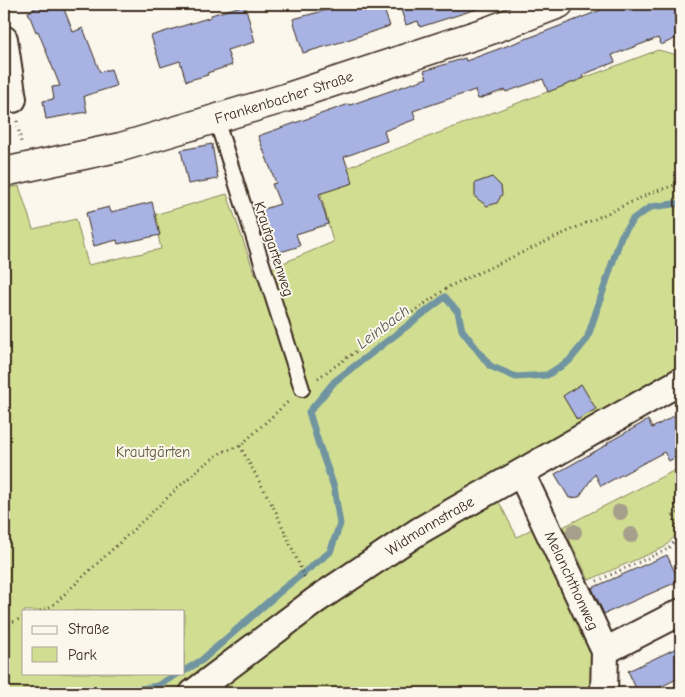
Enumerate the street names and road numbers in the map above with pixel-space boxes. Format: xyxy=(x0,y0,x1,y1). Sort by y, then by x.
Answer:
street label: Frankenbacher Straße xyxy=(213,67,356,127)
street label: Krautgartenweg xyxy=(250,199,298,299)
street label: Widmannstraße xyxy=(382,492,478,560)
street label: Melanchthonweg xyxy=(541,528,603,633)

